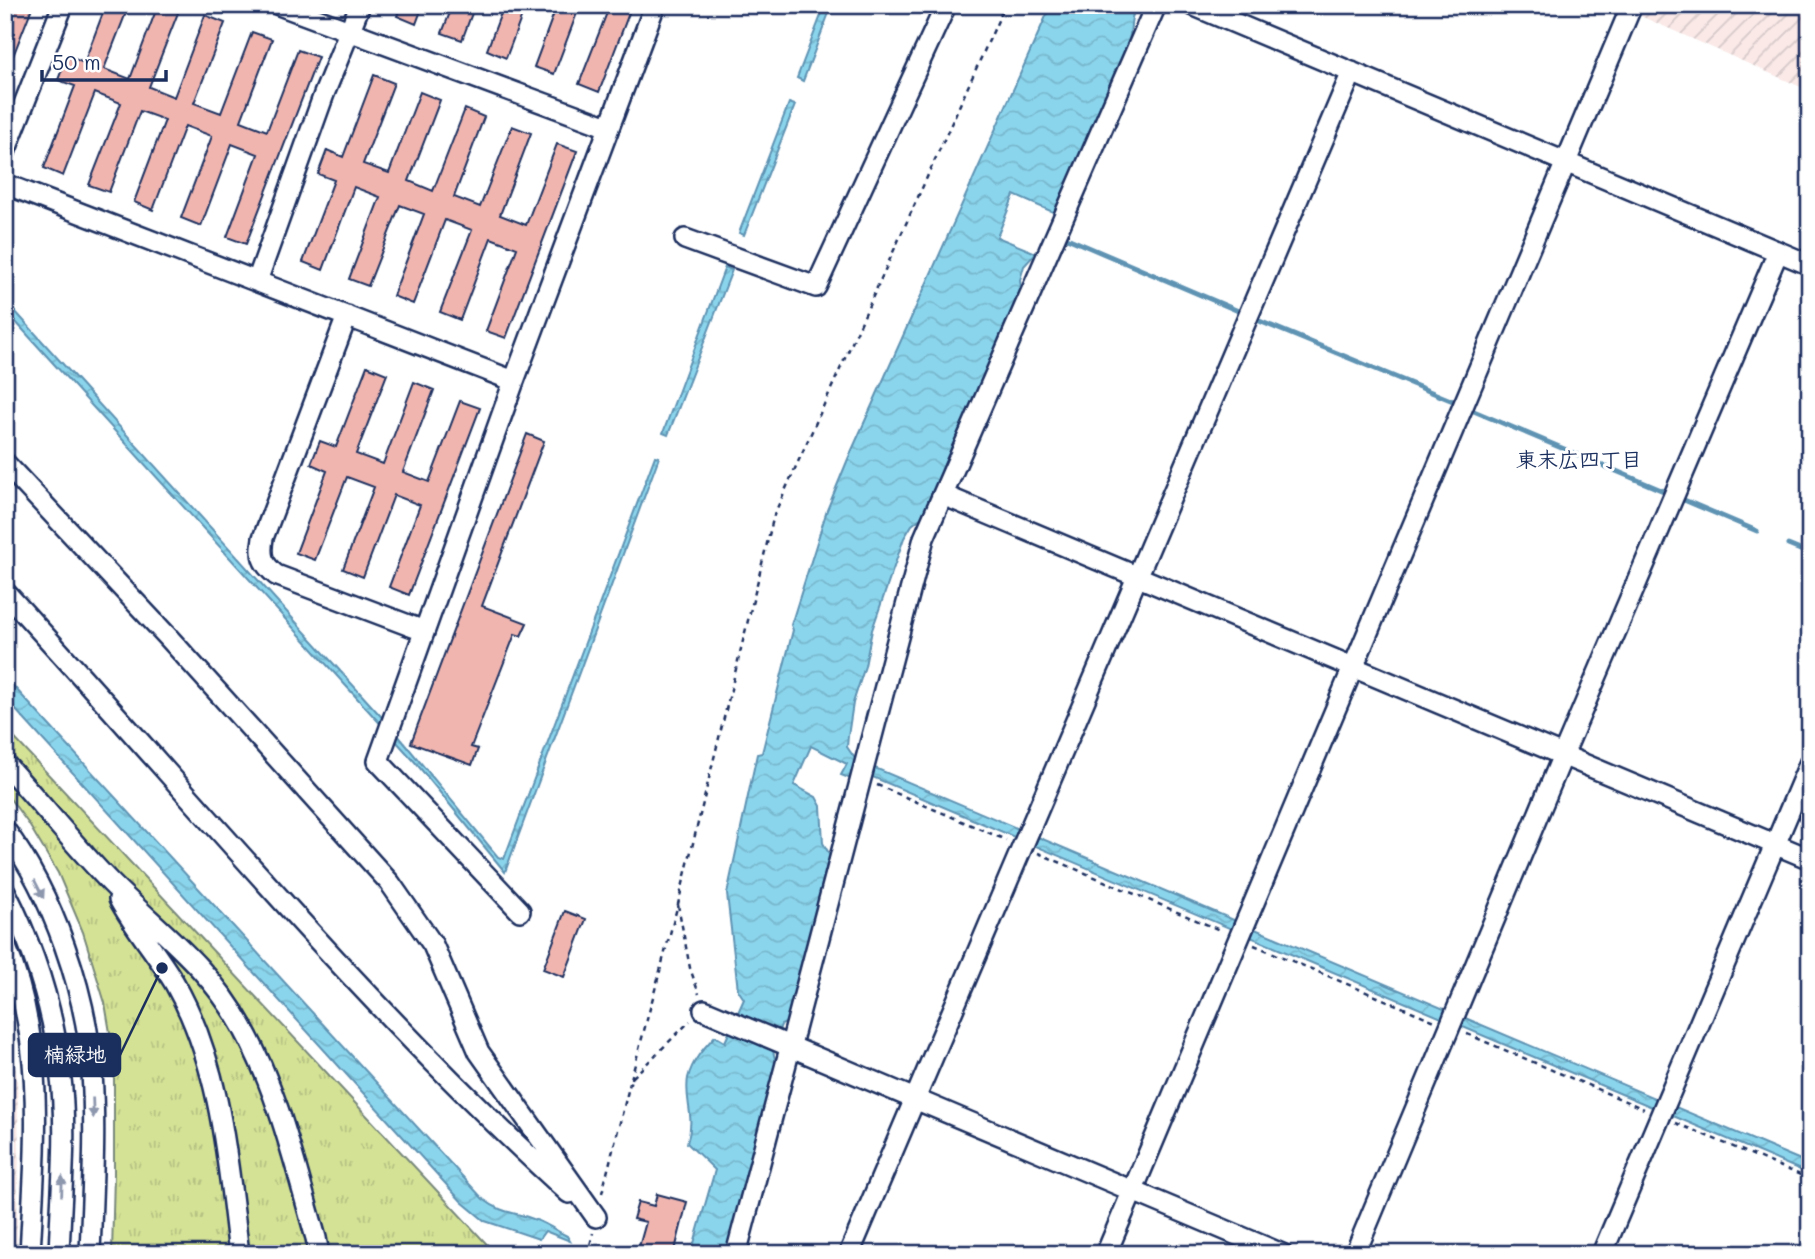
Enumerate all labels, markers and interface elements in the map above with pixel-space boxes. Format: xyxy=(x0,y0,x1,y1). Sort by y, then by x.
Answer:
scale bar xyxy=(42,38,166,82)
text: 50 m xyxy=(52,48,101,75)
district label: 東末広四丁目 xyxy=(1516,445,1642,472)
one-way arrow xyxy=(34,879,45,899)
callout: 楠緑地 xyxy=(29,1034,120,1076)
text: 楠緑地 xyxy=(44,1040,107,1067)
one-way arrow xyxy=(88,1097,99,1119)
one-way arrow xyxy=(56,1174,67,1196)

